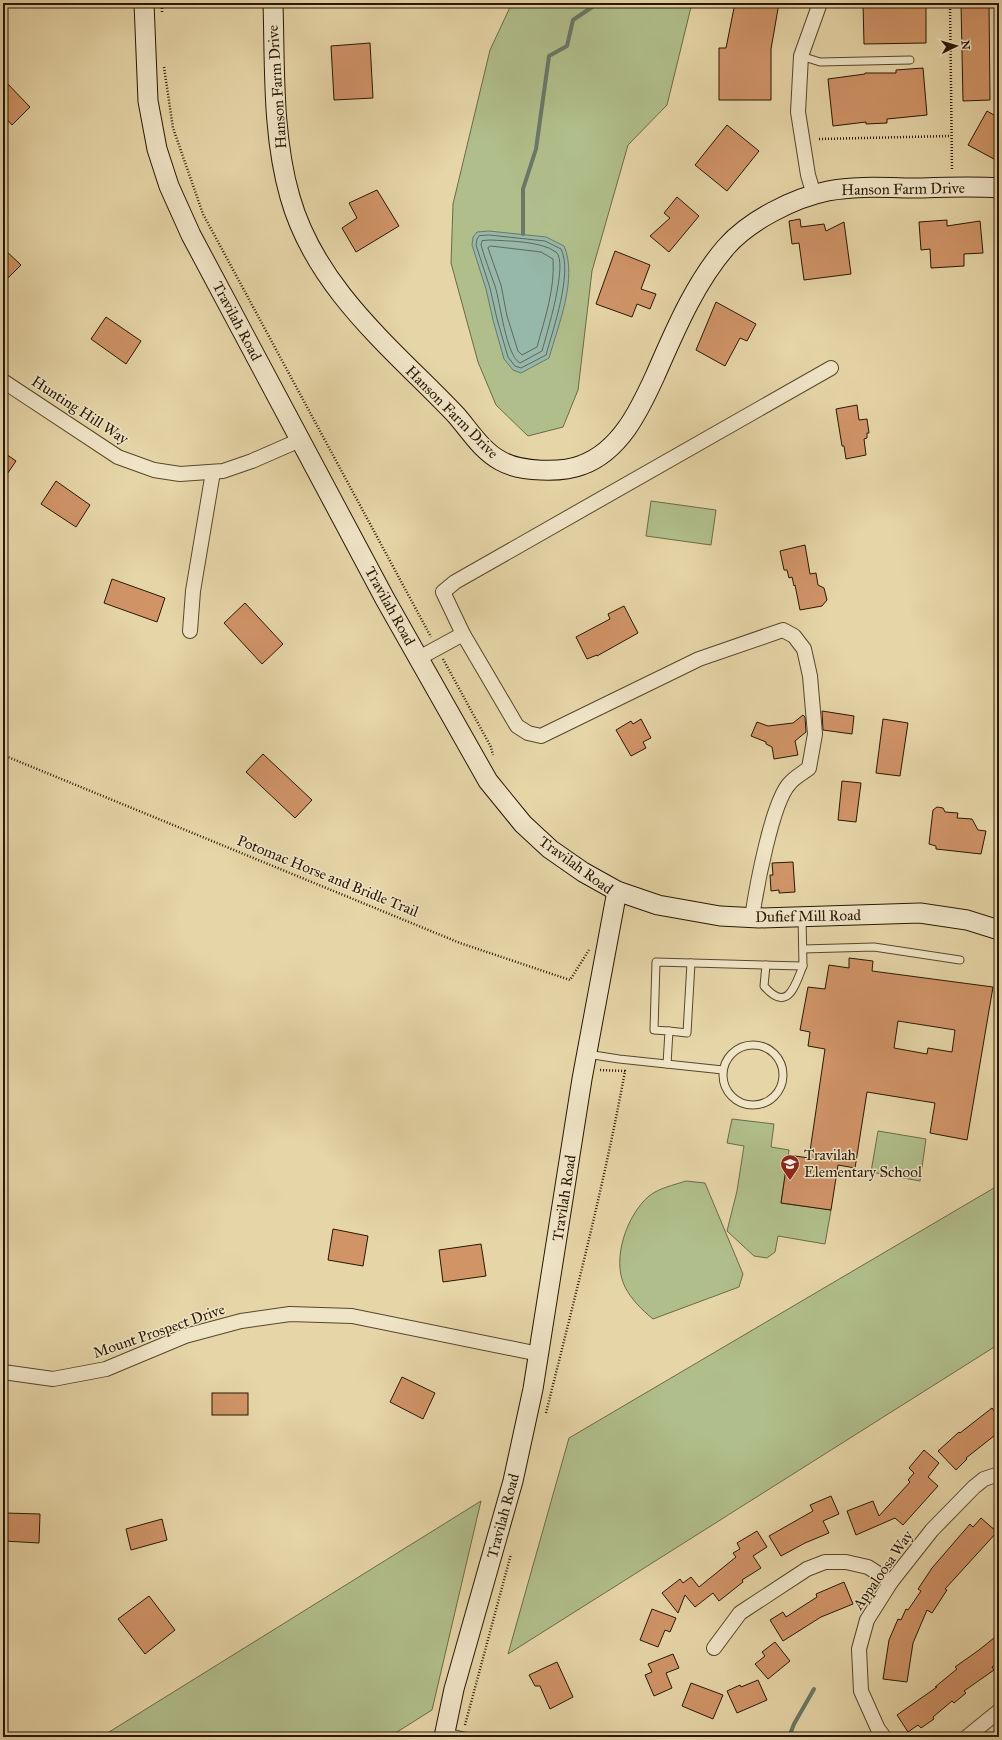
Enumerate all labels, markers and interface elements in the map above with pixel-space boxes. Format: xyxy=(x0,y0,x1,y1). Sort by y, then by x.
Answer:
street label: Hanson Farm Drive xyxy=(264,25,290,149)
north arrow xyxy=(936,26,976,66)
text: N xyxy=(959,40,972,51)
street label: Hanson Farm Drive xyxy=(841,179,965,199)
street label: Travilah Road xyxy=(209,278,266,364)
street label: Hanson Farm Drive xyxy=(402,362,502,462)
street label: Hunting Hill Way xyxy=(28,372,133,449)
street label: Travilah Road xyxy=(361,564,419,649)
street label: Potomac Horse and Bridle Trail xyxy=(235,831,422,921)
street label: Travilah Road xyxy=(535,832,617,898)
street label: Dufief Mill Road xyxy=(755,906,862,926)
place label: Travilah Elementary School xyxy=(804,1146,923,1181)
street label: Travilah Road xyxy=(548,1153,580,1242)
school or university icon: Travilah Elementary School xyxy=(779,1153,801,1181)
street label: Mount Prospect Drive xyxy=(91,1300,227,1362)
street label: Travilah Road xyxy=(483,1471,523,1560)
street label: Appaloosa Way xyxy=(849,1526,917,1614)

